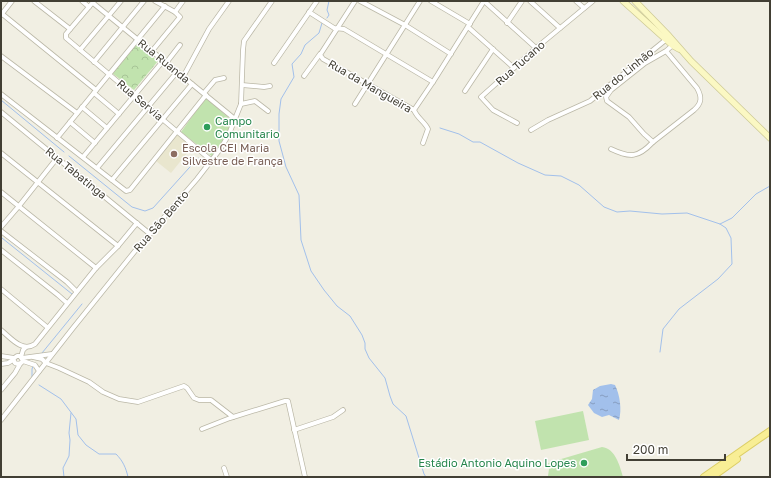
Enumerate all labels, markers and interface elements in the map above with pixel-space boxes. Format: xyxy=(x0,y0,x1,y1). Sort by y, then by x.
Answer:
street label: Rua Ruanda xyxy=(136,36,193,85)
street label: Rua Tucano xyxy=(492,37,547,88)
street label: Rua do Linhão xyxy=(590,45,656,102)
street label: Rua da Mangueira xyxy=(326,56,414,115)
street label: Rua Servia xyxy=(115,77,166,123)
place label: Campo Comunitario xyxy=(215,114,280,140)
marker: Campo Comunitario xyxy=(202,122,212,132)
place label: Escola CEI Maria Silvestre de França xyxy=(182,141,283,167)
street label: Rua Tabatinga xyxy=(43,144,110,201)
marker: Escola CEI Maria Silvestre de França xyxy=(169,149,179,159)
street label: Rua São Bento xyxy=(130,187,191,254)
scale bar xyxy=(627,436,725,462)
text: 200 m xyxy=(633,442,668,457)
place label: Estádio Antonio Aquino Lopes xyxy=(418,456,576,469)
marker: Estádio Antonio Aquino Lopes xyxy=(579,458,589,468)

